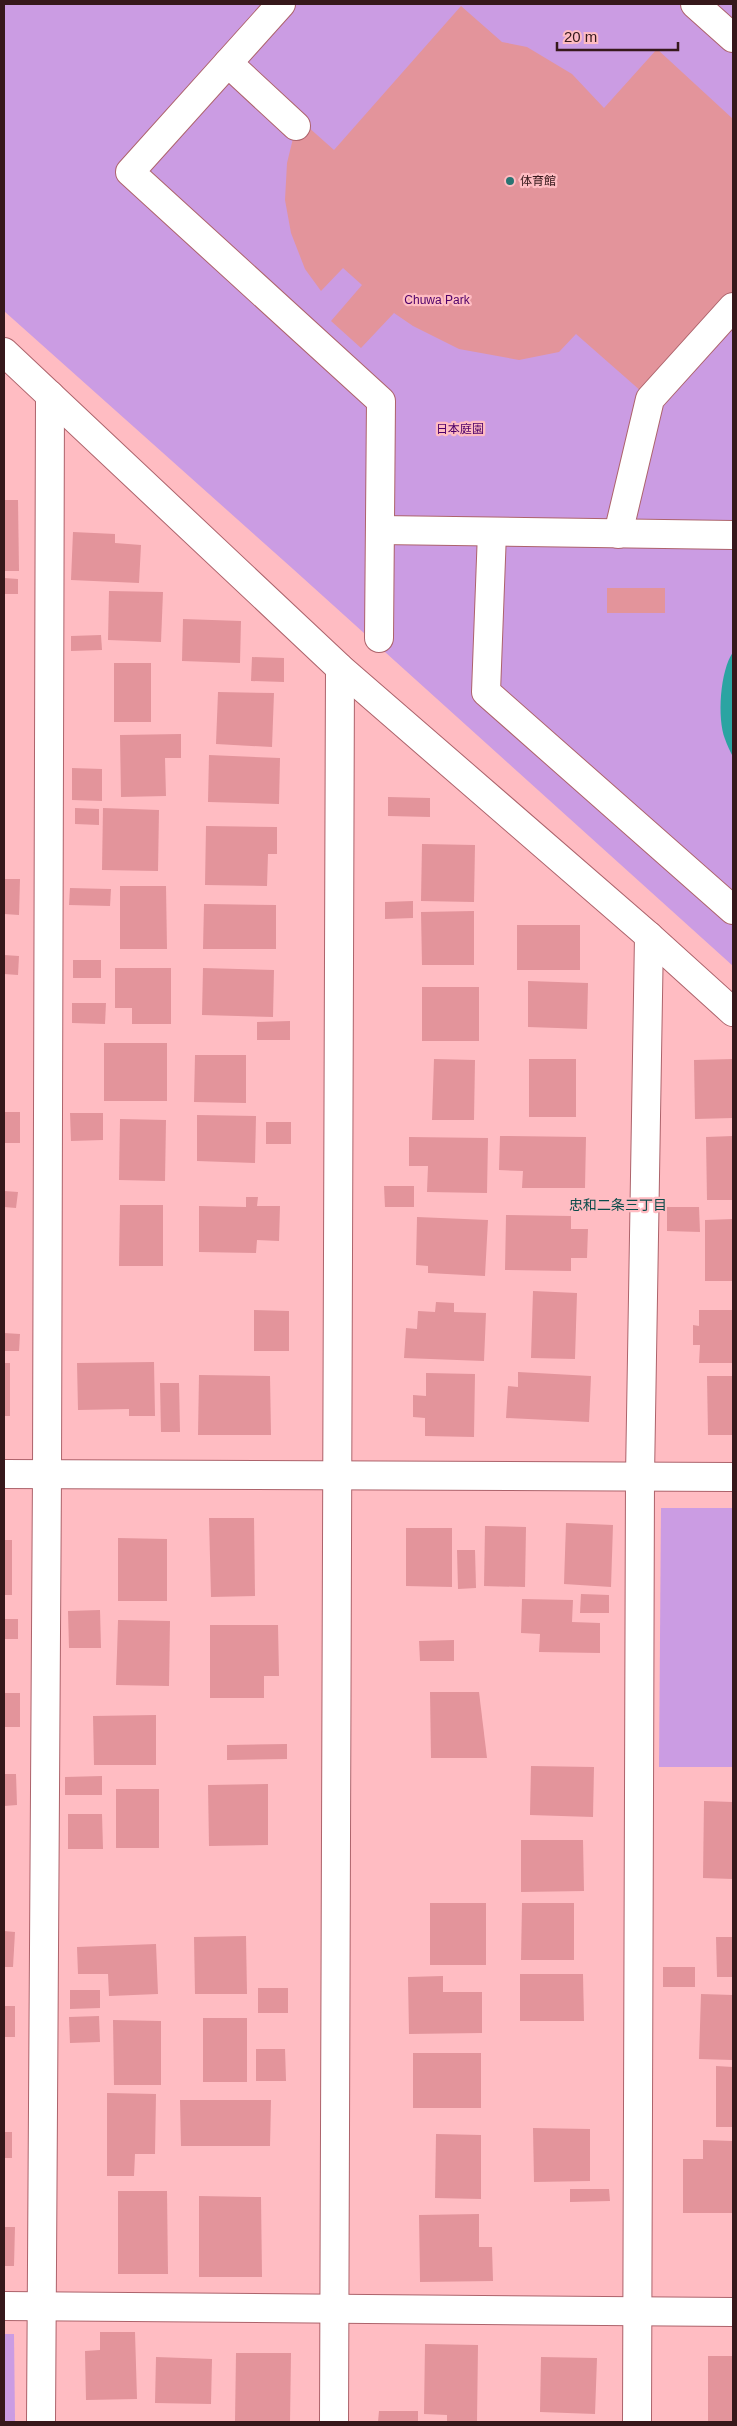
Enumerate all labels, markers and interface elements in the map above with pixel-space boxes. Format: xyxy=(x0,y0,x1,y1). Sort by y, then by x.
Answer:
scale bar xyxy=(557,20,678,52)
text: 20 m xyxy=(564,28,597,45)
place label: 体育館 xyxy=(520,174,556,188)
marker: 体育館 xyxy=(504,175,516,187)
park label: Chuwa Park xyxy=(404,293,471,307)
park label: 日本庭園 xyxy=(436,422,484,436)
district label: 忠和二条三丁目 xyxy=(569,1197,667,1213)

